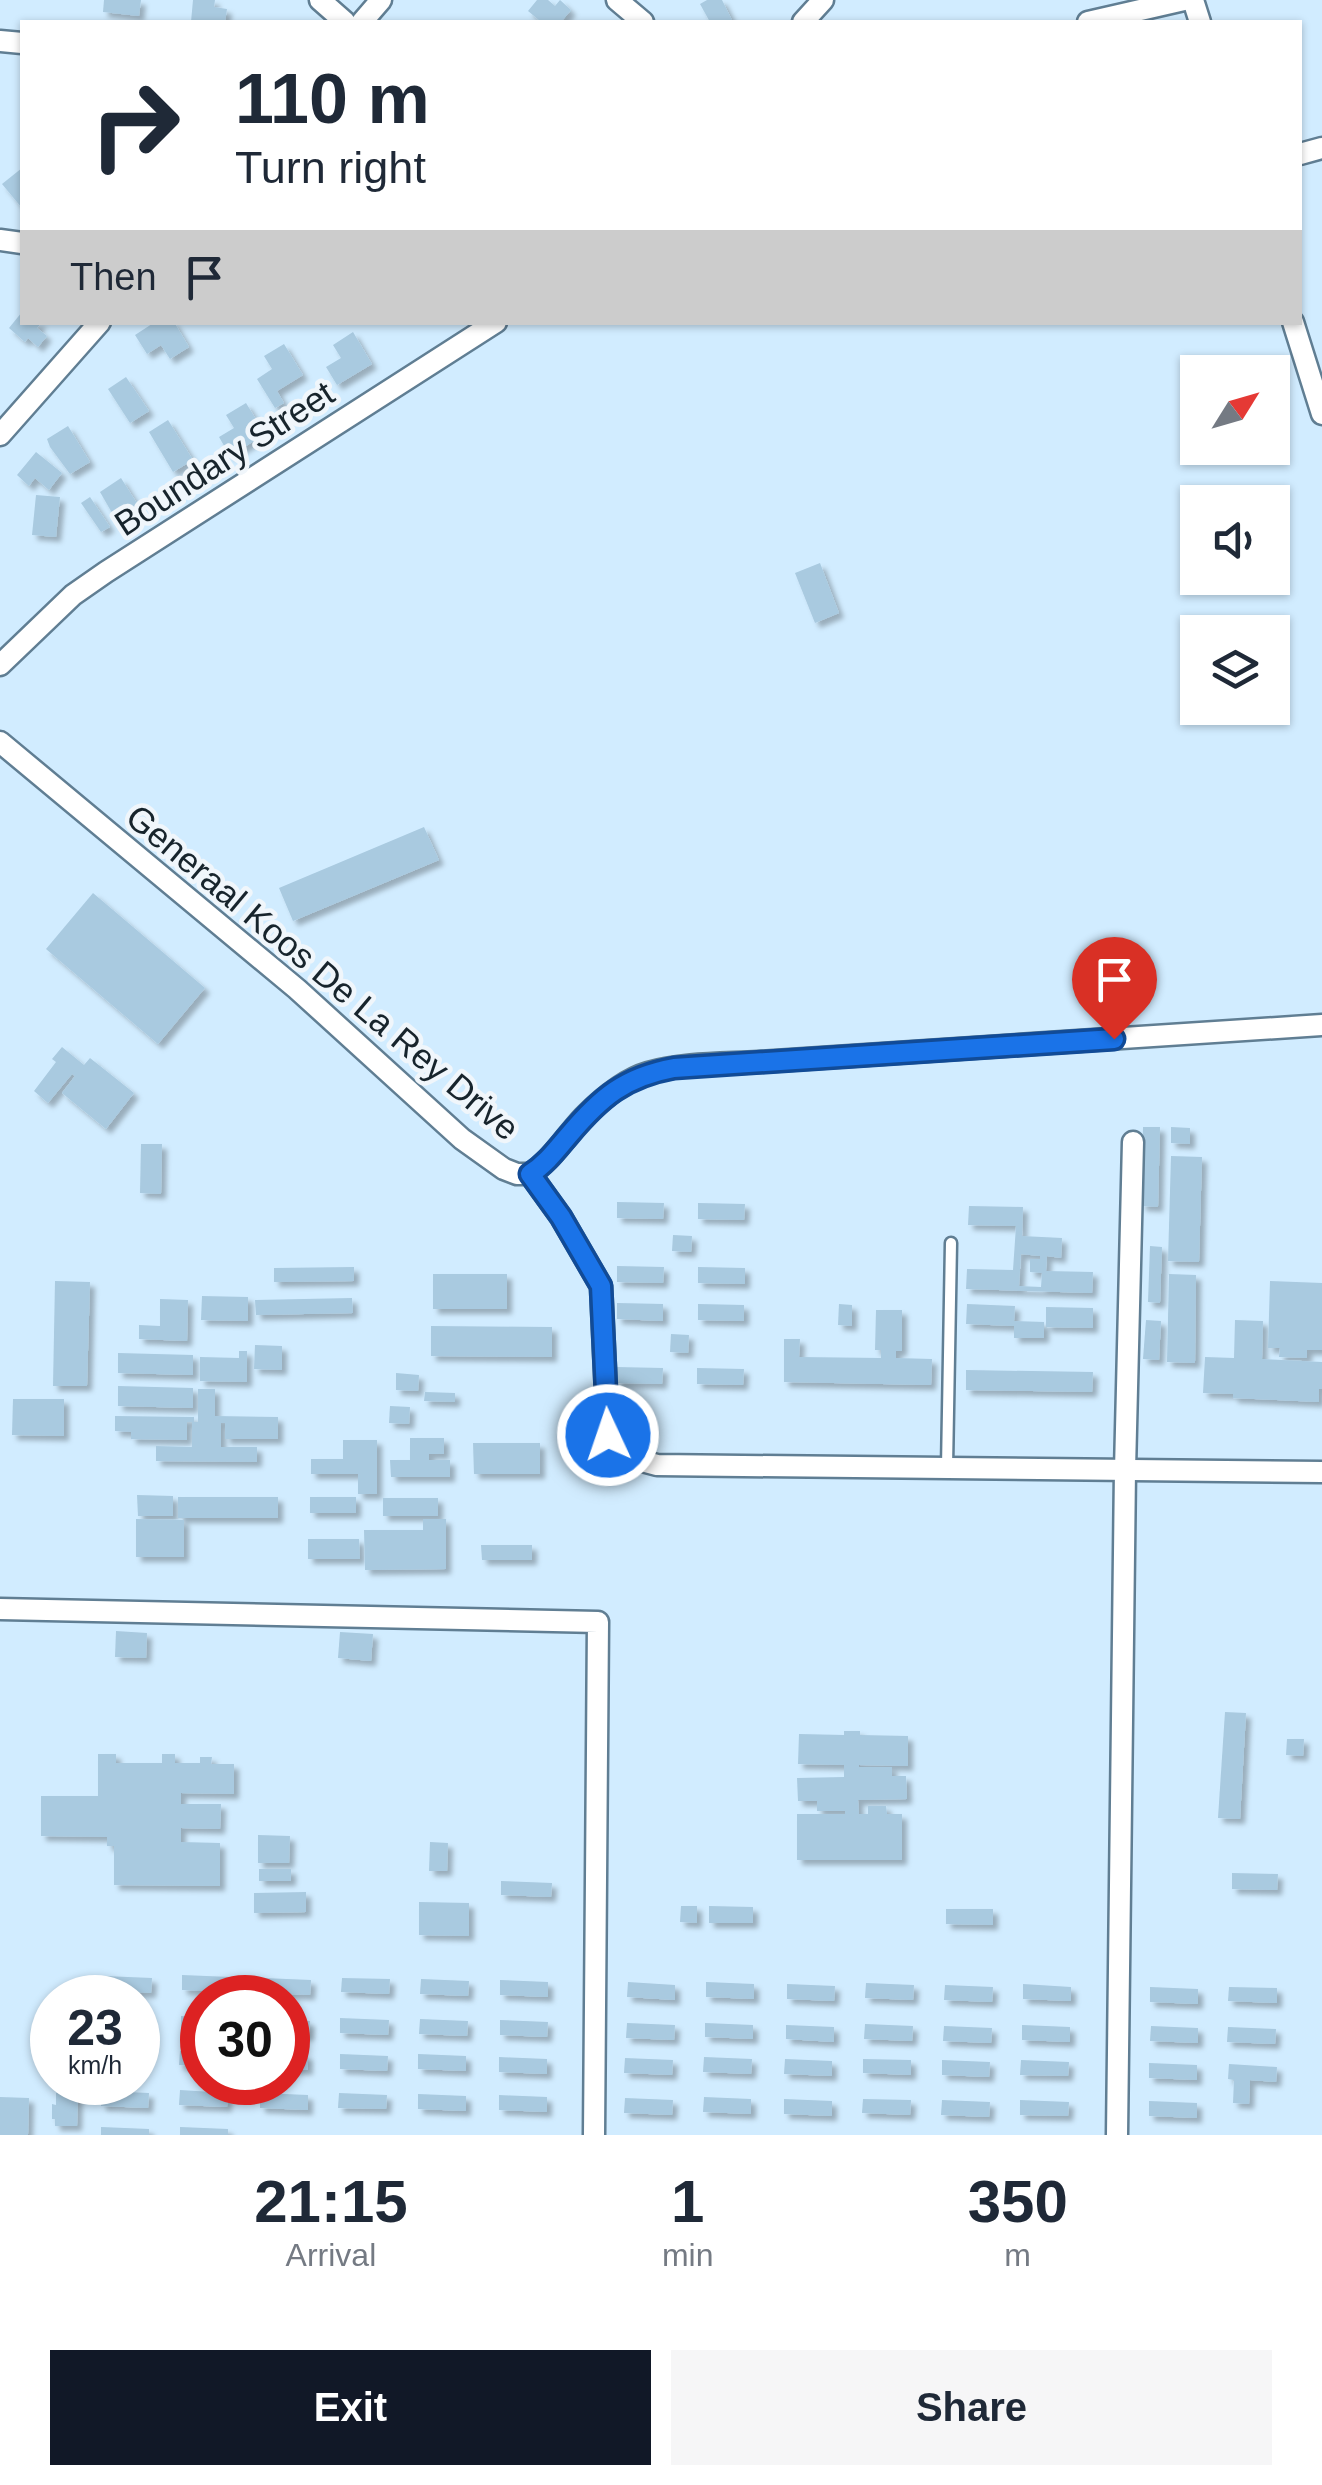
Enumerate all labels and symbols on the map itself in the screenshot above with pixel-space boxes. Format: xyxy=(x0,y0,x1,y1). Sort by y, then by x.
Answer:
north arrow xyxy=(1180,355,1290,465)
street label: Boundary Street xyxy=(107,373,341,543)
street label: Generaal Koos De La Rey Drive xyxy=(119,796,527,1148)
pin xyxy=(1072,937,1157,1040)
position arrow xyxy=(556,1383,660,1487)
speed limit sign: 30 xyxy=(180,1975,310,2105)

